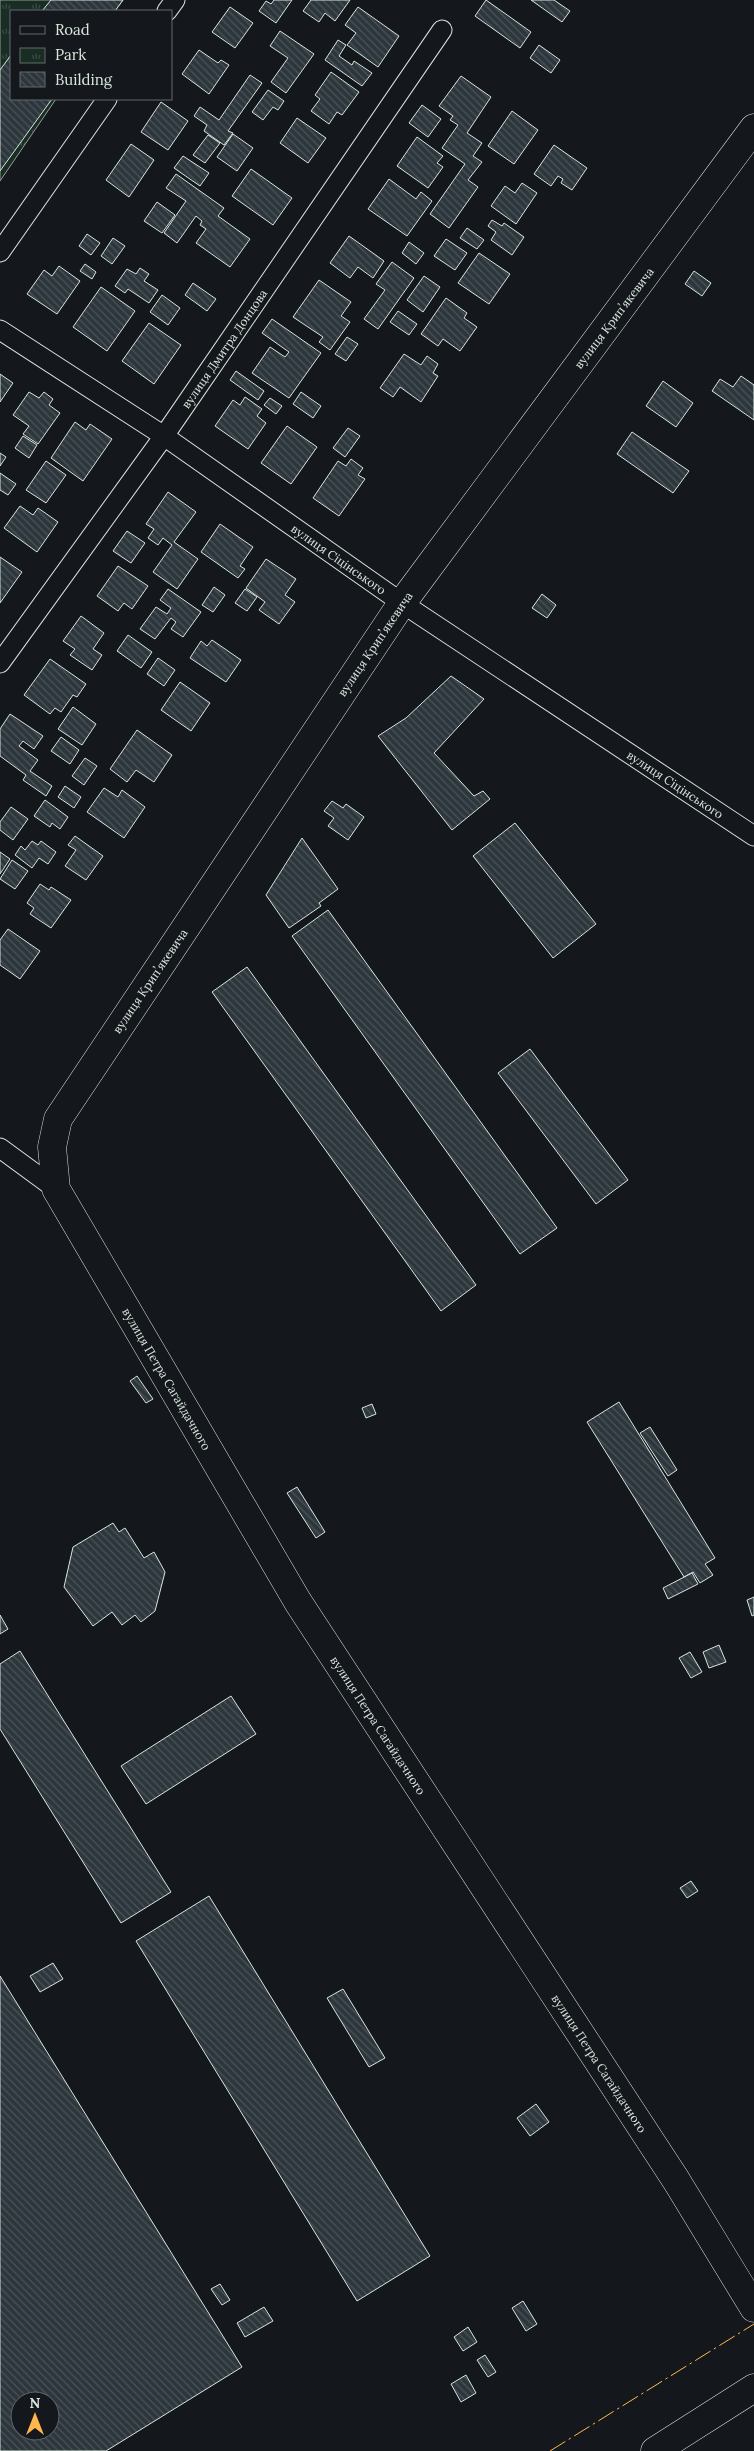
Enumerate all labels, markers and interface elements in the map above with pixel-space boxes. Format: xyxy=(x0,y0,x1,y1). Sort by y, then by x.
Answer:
legend xyxy=(10,10,172,100)
text: Road xyxy=(55,20,90,39)
text: Park xyxy=(55,45,86,64)
text: Building xyxy=(55,70,113,89)
street label: вулиця Крипʼякевича xyxy=(571,264,657,372)
street label: вулиця Дмитра Донцова xyxy=(178,286,270,411)
street label: вулиця Сіцінського xyxy=(289,520,389,597)
street label: вулиця Крипʼякевича xyxy=(334,589,416,699)
street label: вулиця Сіцінського xyxy=(624,747,727,821)
street label: вулиця Крипʼякевича xyxy=(109,926,191,1036)
street label: вулиця Петра Сагайдачного xyxy=(120,1305,215,1453)
street label: вулиця Петра Сагайдачного xyxy=(328,1653,429,1797)
street label: вулиця Петра Сагайдачного xyxy=(549,1991,650,2135)
north arrow xyxy=(10,2391,60,2441)
text: N xyxy=(30,2394,41,2412)

